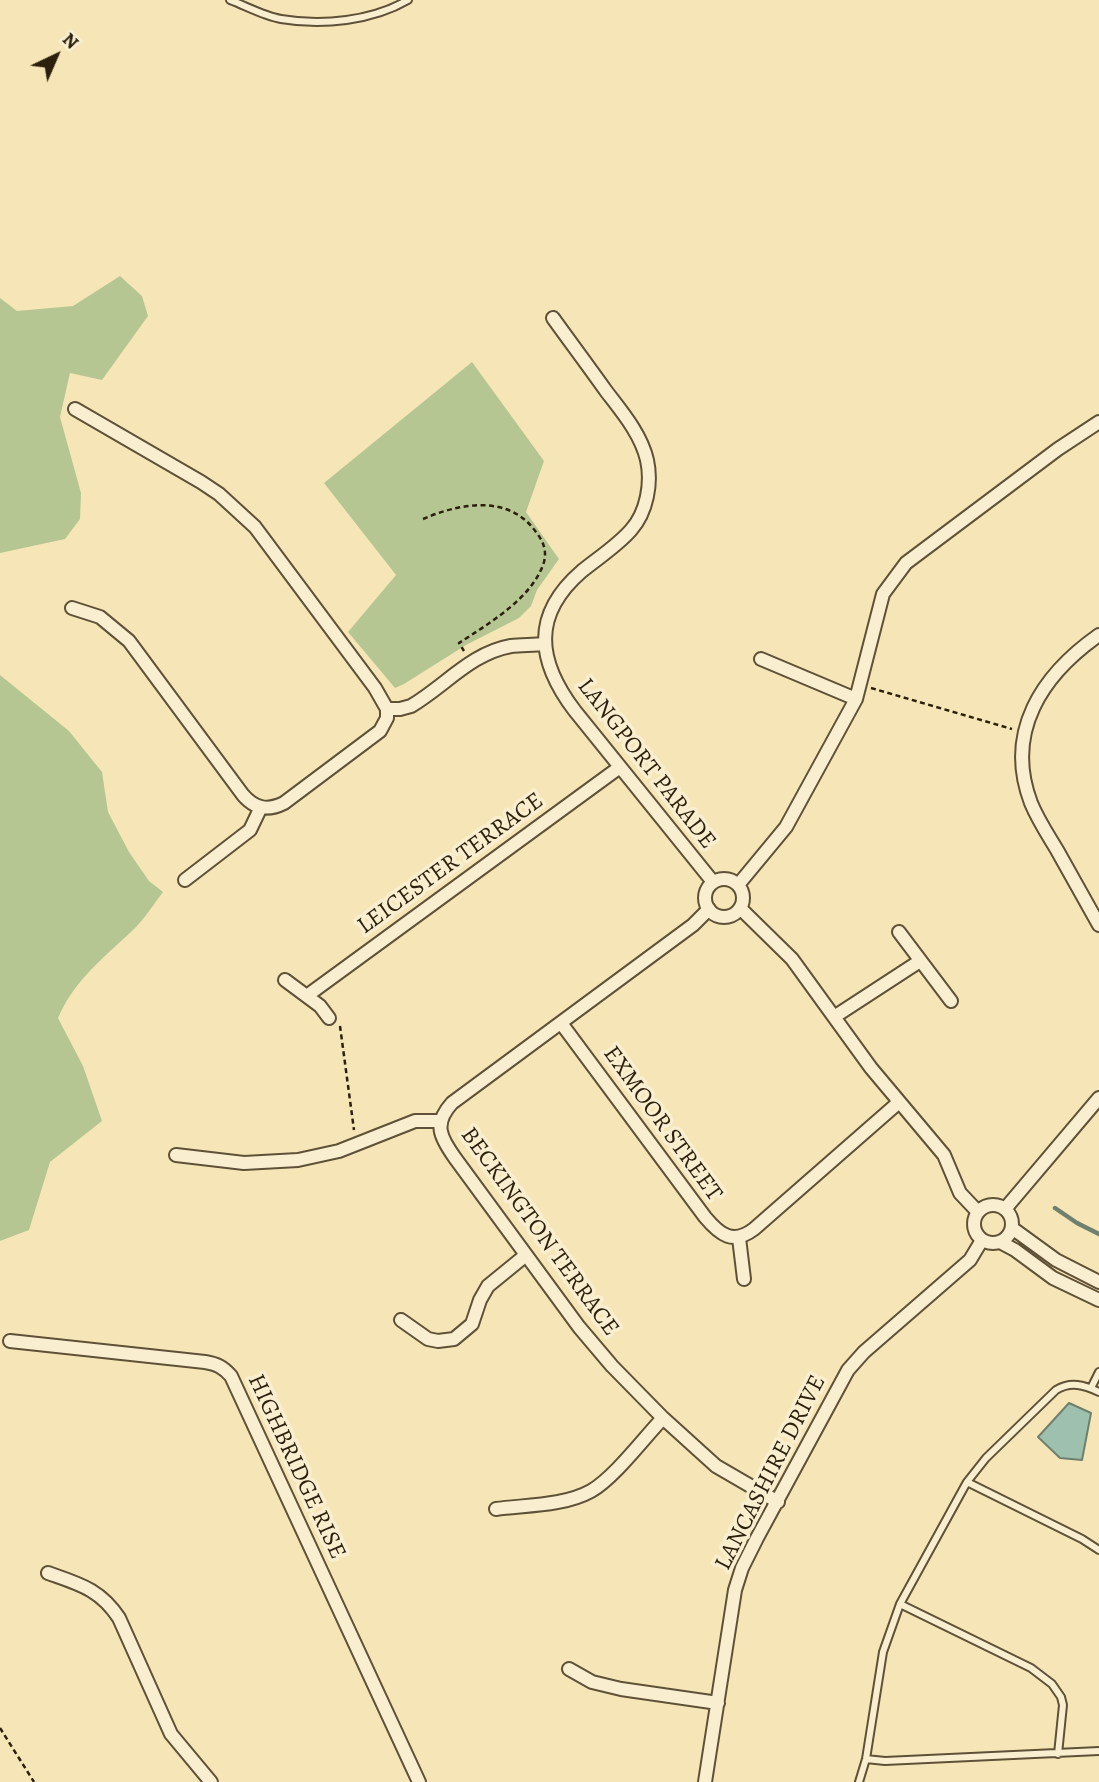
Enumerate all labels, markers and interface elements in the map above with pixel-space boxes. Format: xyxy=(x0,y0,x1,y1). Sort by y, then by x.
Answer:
north arrow xyxy=(21,21,91,91)
text: N xyxy=(57,27,85,55)
street label: LANGPORT PARADE xyxy=(570,673,722,855)
street label: LEICESTER TERRACE xyxy=(352,787,550,941)
street label: EXMOOR STREET xyxy=(596,1041,728,1207)
street label: BECKINGTON TERRACE xyxy=(454,1122,624,1342)
street label: HIGHBRIDGE RISE xyxy=(241,1370,351,1564)
street label: LANCASHIRE DRIVE xyxy=(709,1371,833,1575)

